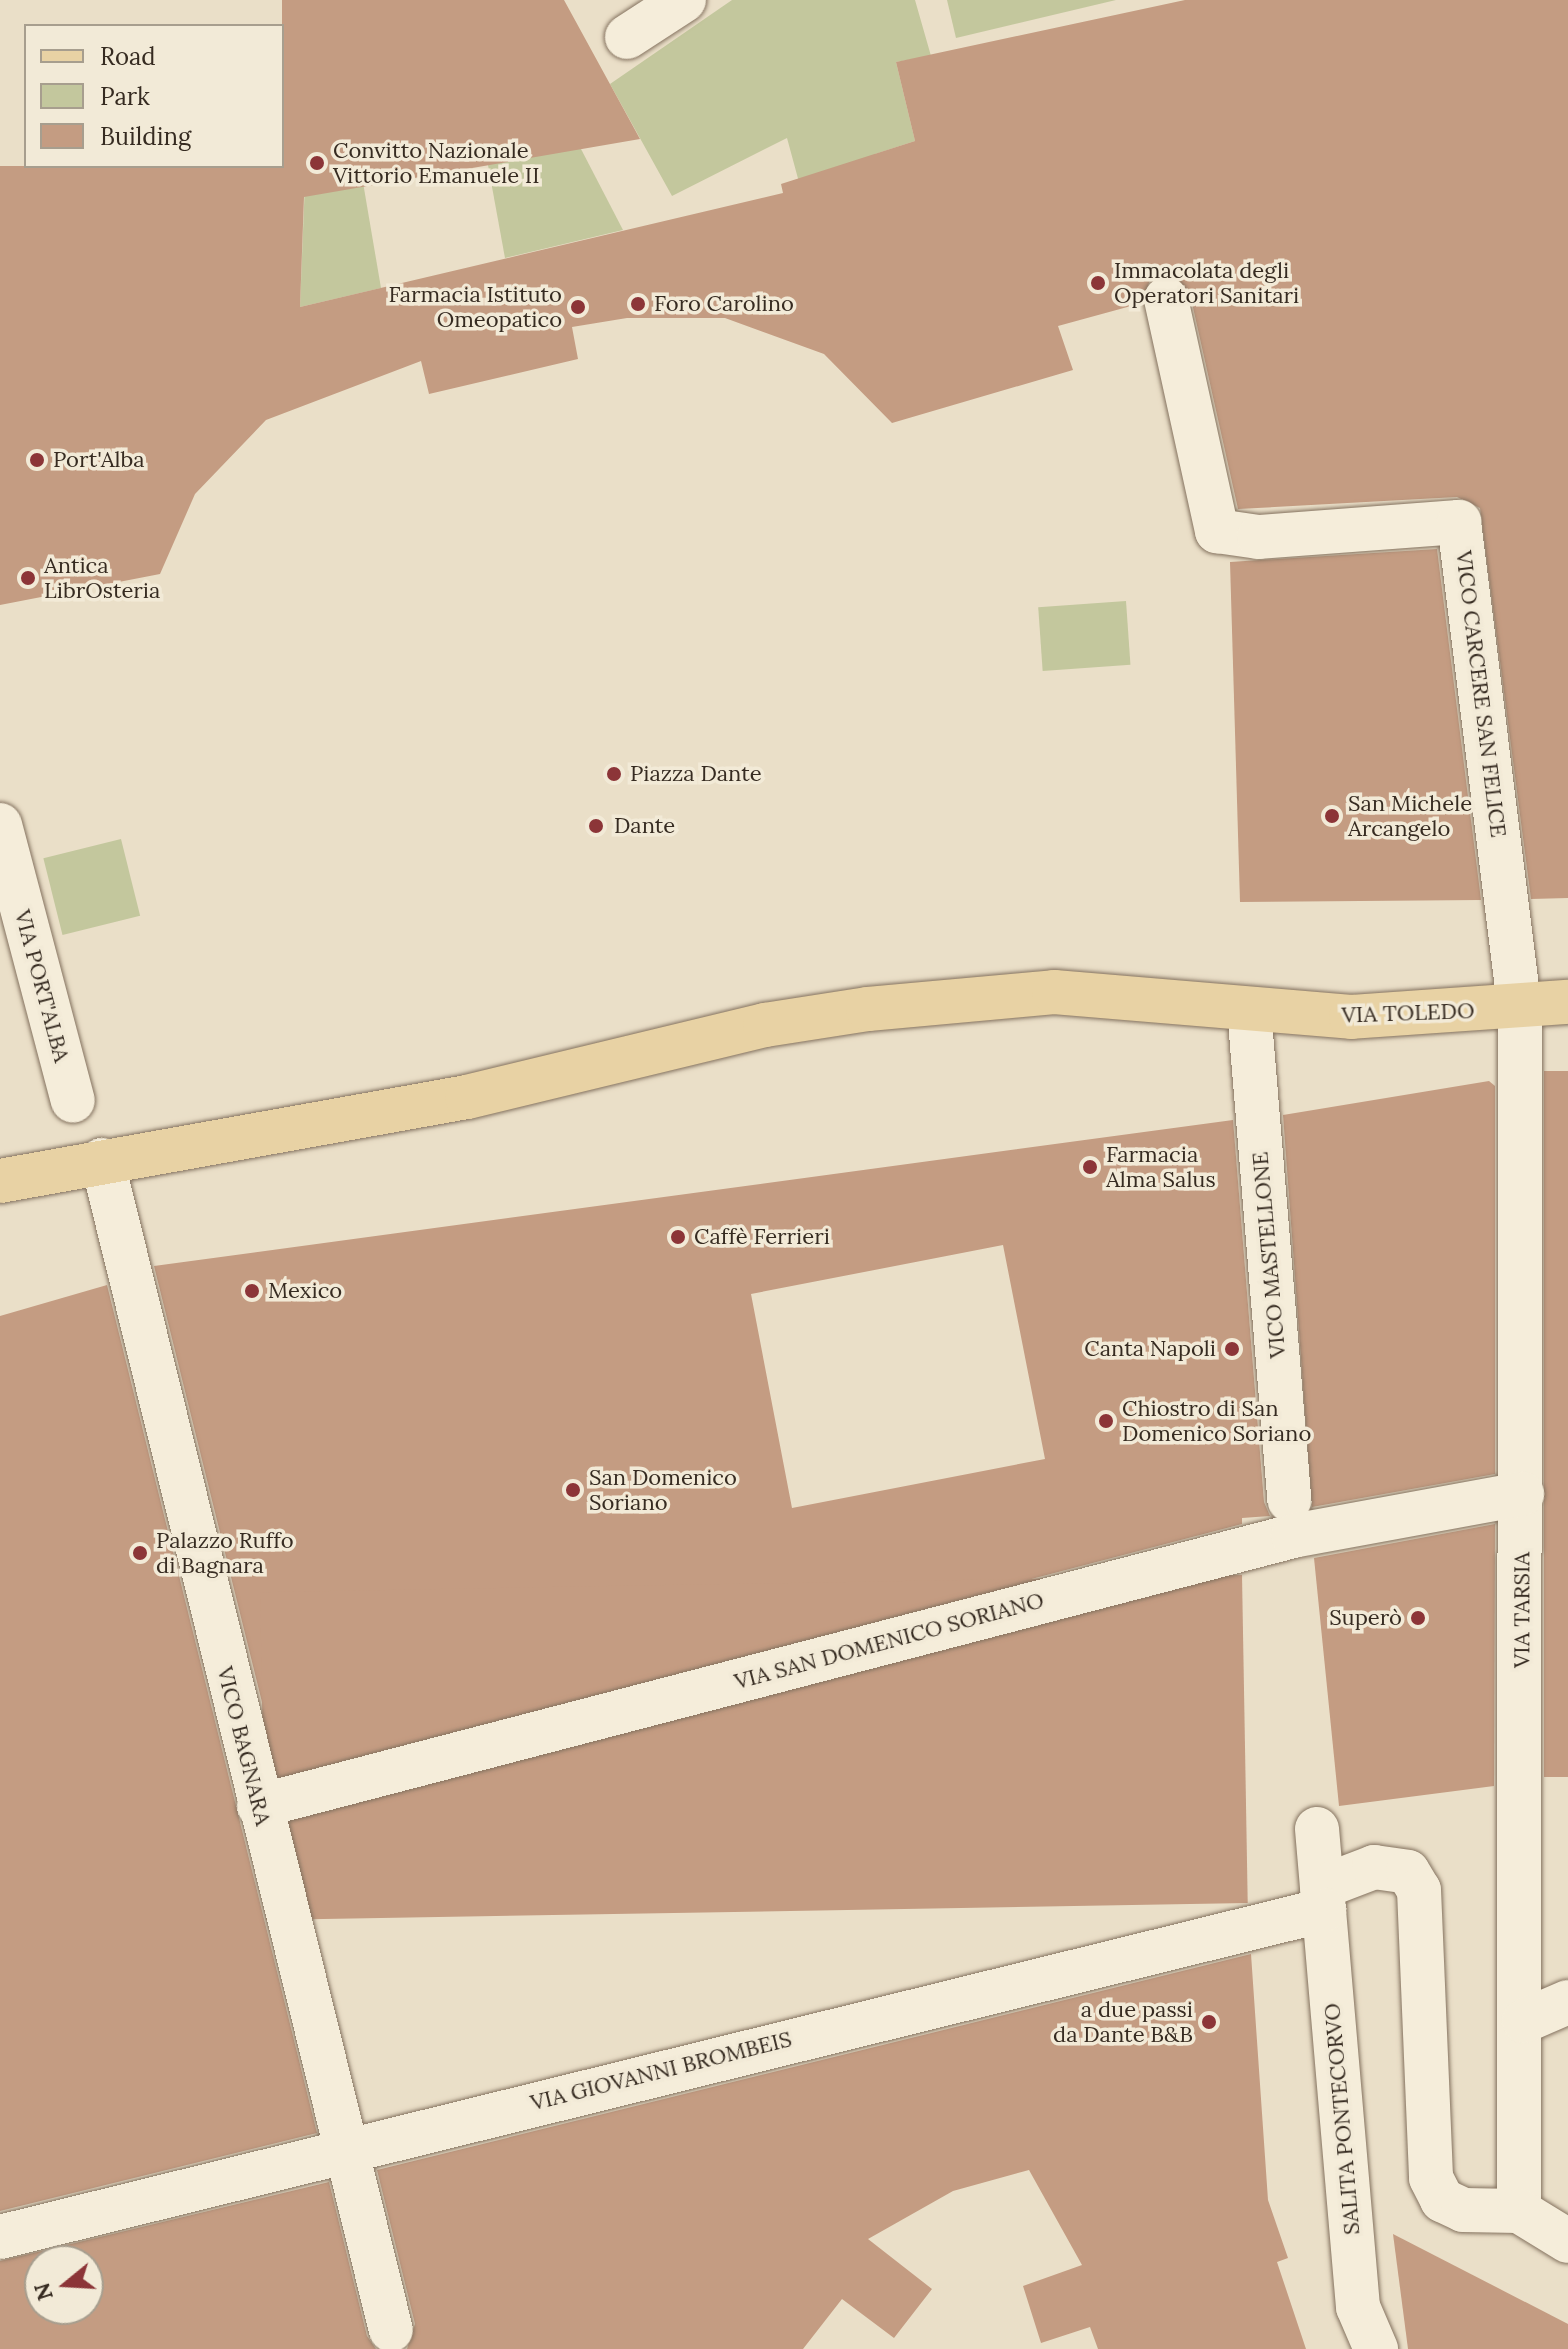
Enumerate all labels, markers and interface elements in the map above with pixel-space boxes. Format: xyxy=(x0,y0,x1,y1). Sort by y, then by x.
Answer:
legend xyxy=(24,24,284,168)
text: Road xyxy=(100,41,156,72)
text: Park xyxy=(100,81,150,112)
text: Building xyxy=(100,121,191,152)
place label: Convitto Nazionale Vittorio Emanuele II xyxy=(333,137,540,188)
marker: Convitto Nazionale Vittorio Emanuele II xyxy=(308,154,326,172)
place label: Immacolata degli Operatori Sanitari xyxy=(1114,257,1299,308)
marker: Immacolata degli Operatori Sanitari xyxy=(1089,274,1107,292)
place label: Farmacia Istituto Omeopatico xyxy=(388,281,562,332)
place label: Foro Carolino xyxy=(654,291,794,317)
marker: Foro Carolino xyxy=(629,295,647,313)
marker: Farmacia Istituto Omeopatico xyxy=(569,298,587,316)
place label: Port'Alba xyxy=(53,447,145,473)
marker: Port'Alba xyxy=(28,451,46,469)
street label: VICO CARCERE SAN FELICE xyxy=(1450,549,1512,839)
place label: Antica LibrOsteria xyxy=(44,552,160,604)
marker: Antica LibrOsteria xyxy=(19,569,37,587)
place label: Piazza Dante xyxy=(630,761,762,787)
marker: Piazza Dante xyxy=(605,765,623,783)
place label: San Michele Arcangelo xyxy=(1348,790,1472,842)
marker: San Michele Arcangelo xyxy=(1323,807,1341,825)
place label: Dante xyxy=(614,813,675,839)
marker: Dante xyxy=(585,815,607,837)
street label: VIA PORT'ALBA xyxy=(9,907,75,1065)
street label: VIA TOLEDO xyxy=(1341,997,1475,1029)
place label: Farmacia Alma Salus xyxy=(1106,1141,1216,1192)
street label: VICO MASTELLONE xyxy=(1247,1151,1291,1359)
marker: Farmacia Alma Salus xyxy=(1081,1158,1099,1176)
place label: Caffè Ferrieri xyxy=(694,1224,830,1250)
marker: Caffè Ferrieri xyxy=(669,1228,687,1246)
place label: Mexico xyxy=(268,1278,342,1304)
marker: Mexico xyxy=(243,1282,261,1300)
place label: Canta Napoli xyxy=(1084,1336,1216,1362)
marker: Canta Napoli xyxy=(1223,1340,1241,1358)
place label: Chiostro di San Domenico Soriano xyxy=(1122,1395,1311,1446)
marker: Chiostro di San Domenico Soriano xyxy=(1097,1412,1115,1430)
place label: San Domenico Soriano xyxy=(589,1464,737,1516)
marker: San Domenico Soriano xyxy=(564,1481,582,1499)
place label: Palazzo Ruffo di Bagnara xyxy=(156,1527,294,1578)
marker: Palazzo Ruffo di Bagnara xyxy=(131,1544,149,1562)
street label: VIA TARSIA xyxy=(1509,1552,1535,1668)
street label: VIA SAN DOMENICO SORIANO xyxy=(731,1587,1047,1695)
place label: Superò xyxy=(1329,1605,1402,1631)
marker: Superò xyxy=(1409,1609,1427,1627)
street label: VICO BAGNARA xyxy=(211,1664,277,1828)
place label: a due passi da Dante B&B xyxy=(1053,1996,1193,2048)
street label: SALITA PONTECORVO xyxy=(1319,2002,1365,2236)
marker: a due passi da Dante B&B xyxy=(1200,2013,1218,2031)
street label: VIA GIOVANNI BROMBEIS xyxy=(528,2026,794,2116)
north arrow xyxy=(24,2245,104,2325)
text: N xyxy=(27,2279,59,2304)

